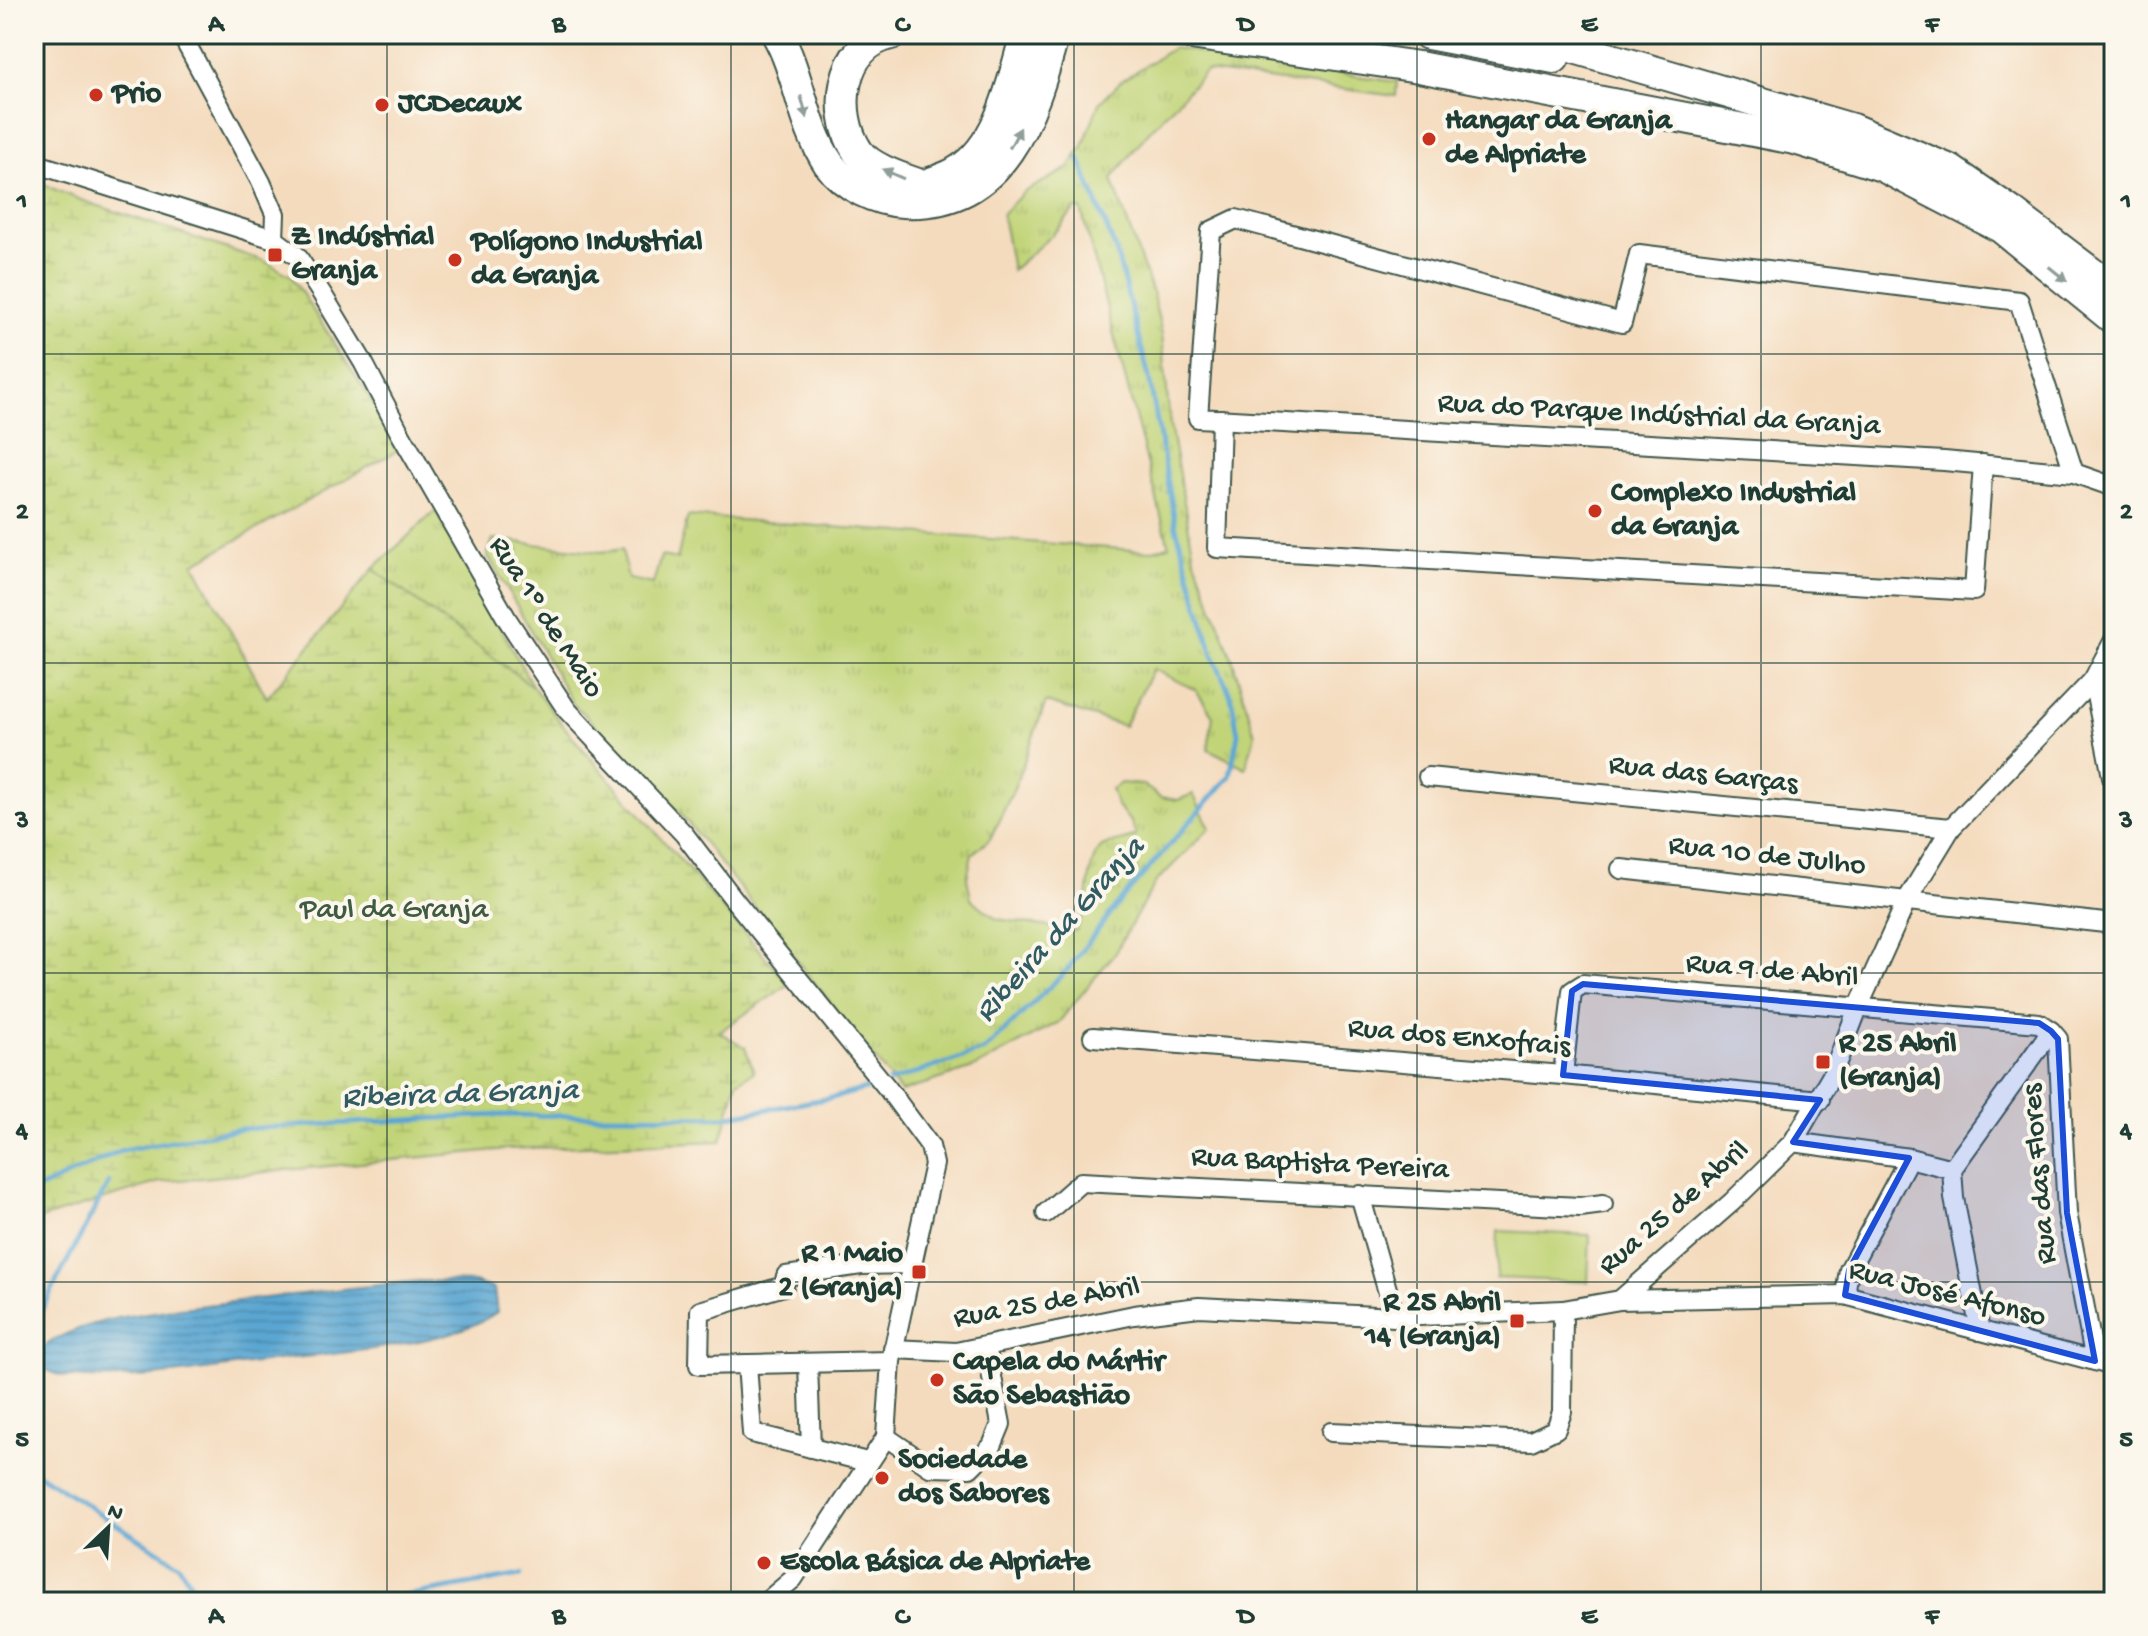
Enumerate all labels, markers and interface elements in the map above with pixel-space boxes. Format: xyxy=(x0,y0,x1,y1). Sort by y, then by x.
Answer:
text: A xyxy=(207,11,225,42)
text: B xyxy=(551,11,567,42)
text: C xyxy=(895,11,912,42)
text: D xyxy=(1236,11,1256,42)
text: E xyxy=(1581,11,1599,42)
text: F xyxy=(1924,11,1940,42)
place label: Prio xyxy=(110,78,162,113)
marker: Prio xyxy=(87,86,105,104)
place label: JCDecaux xyxy=(397,88,522,123)
one-way arrow xyxy=(798,95,811,119)
marker: JCDecaux xyxy=(373,96,391,114)
place label: Hangar da Granja de Alpriate xyxy=(1445,105,1673,174)
one-way arrow xyxy=(1008,127,1022,149)
marker: Hangar da Granja de Alpriate xyxy=(1420,130,1438,148)
one-way arrow xyxy=(881,167,905,180)
text: 1 xyxy=(16,188,27,219)
text: 1 xyxy=(2120,188,2131,219)
place label: Z Indústrial Granja xyxy=(291,221,435,290)
place label: Polígono Industrial da Granja xyxy=(469,226,703,295)
marker: Z Indústrial Granja xyxy=(266,246,284,264)
marker: Polígono Industrial da Granja xyxy=(446,251,464,269)
one-way arrow xyxy=(2048,265,2068,282)
street label: Rua do Parque Indústrial da Granja xyxy=(1437,387,1883,445)
place label: Complexo Industrial da Granja xyxy=(1611,477,1857,546)
text: 2 xyxy=(16,498,29,529)
text: 2 xyxy=(2120,498,2133,529)
marker: Complexo Industrial da Granja xyxy=(1586,502,1604,520)
street label: Rua 1º de Maio xyxy=(480,531,610,705)
street label: Rua das Garças xyxy=(1607,749,1800,803)
text: 3 xyxy=(14,807,29,838)
text: 3 xyxy=(2118,807,2133,838)
water label: Ribeira da Granja xyxy=(968,829,1156,1032)
street label: Rua 10 de Julho xyxy=(1667,829,1867,885)
park label: Paul da Granja xyxy=(299,894,489,929)
street label: Rua 9 de Abril xyxy=(1684,947,1860,997)
street label: Rua dos Enxofrais xyxy=(1346,1012,1573,1066)
place label: R 25 Abril (Granja) xyxy=(1838,1028,1957,1097)
marker: R 25 Abril (Granja) xyxy=(1814,1053,1832,1071)
water label: Ribeira da Granja xyxy=(341,1073,581,1119)
street label: Rua das Flores xyxy=(2016,1082,2066,1266)
text: 4 xyxy=(15,1117,29,1148)
text: 4 xyxy=(2119,1117,2133,1148)
street label: Rua 25 de Abril xyxy=(1592,1134,1758,1284)
street label: Rua Baptista Pereira xyxy=(1190,1141,1451,1189)
place label: R 1 Maio 2 (Granja) xyxy=(778,1238,903,1307)
street label: Rua José Afonso xyxy=(1845,1254,2049,1336)
marker: R 1 Maio 2 (Granja) xyxy=(910,1263,928,1281)
street label: Rua 25 de Abril xyxy=(951,1270,1143,1338)
place label: R 25 Abril 14 (Granja) xyxy=(1364,1287,1501,1356)
marker: R 25 Abril 14 (Granja) xyxy=(1508,1312,1526,1330)
place label: Capela do Mártir São Sebastião xyxy=(953,1346,1168,1415)
marker: Capela do Mártir São Sebastião xyxy=(928,1371,946,1389)
text: 5 xyxy=(15,1426,29,1457)
text: 5 xyxy=(2119,1426,2133,1457)
place label: Sociedade dos Sabores xyxy=(898,1444,1050,1513)
marker: Sociedade dos Sabores xyxy=(873,1469,891,1487)
north arrow xyxy=(68,1488,148,1568)
text: N xyxy=(103,1499,127,1528)
place label: Escola Básica de Alpriate xyxy=(780,1546,1092,1581)
marker: Escola Básica de Alpriate xyxy=(755,1554,773,1572)
text: A xyxy=(207,1603,225,1634)
text: B xyxy=(551,1603,567,1634)
text: C xyxy=(895,1603,912,1634)
text: D xyxy=(1236,1603,1256,1634)
text: E xyxy=(1581,1603,1599,1634)
text: F xyxy=(1924,1603,1940,1634)

